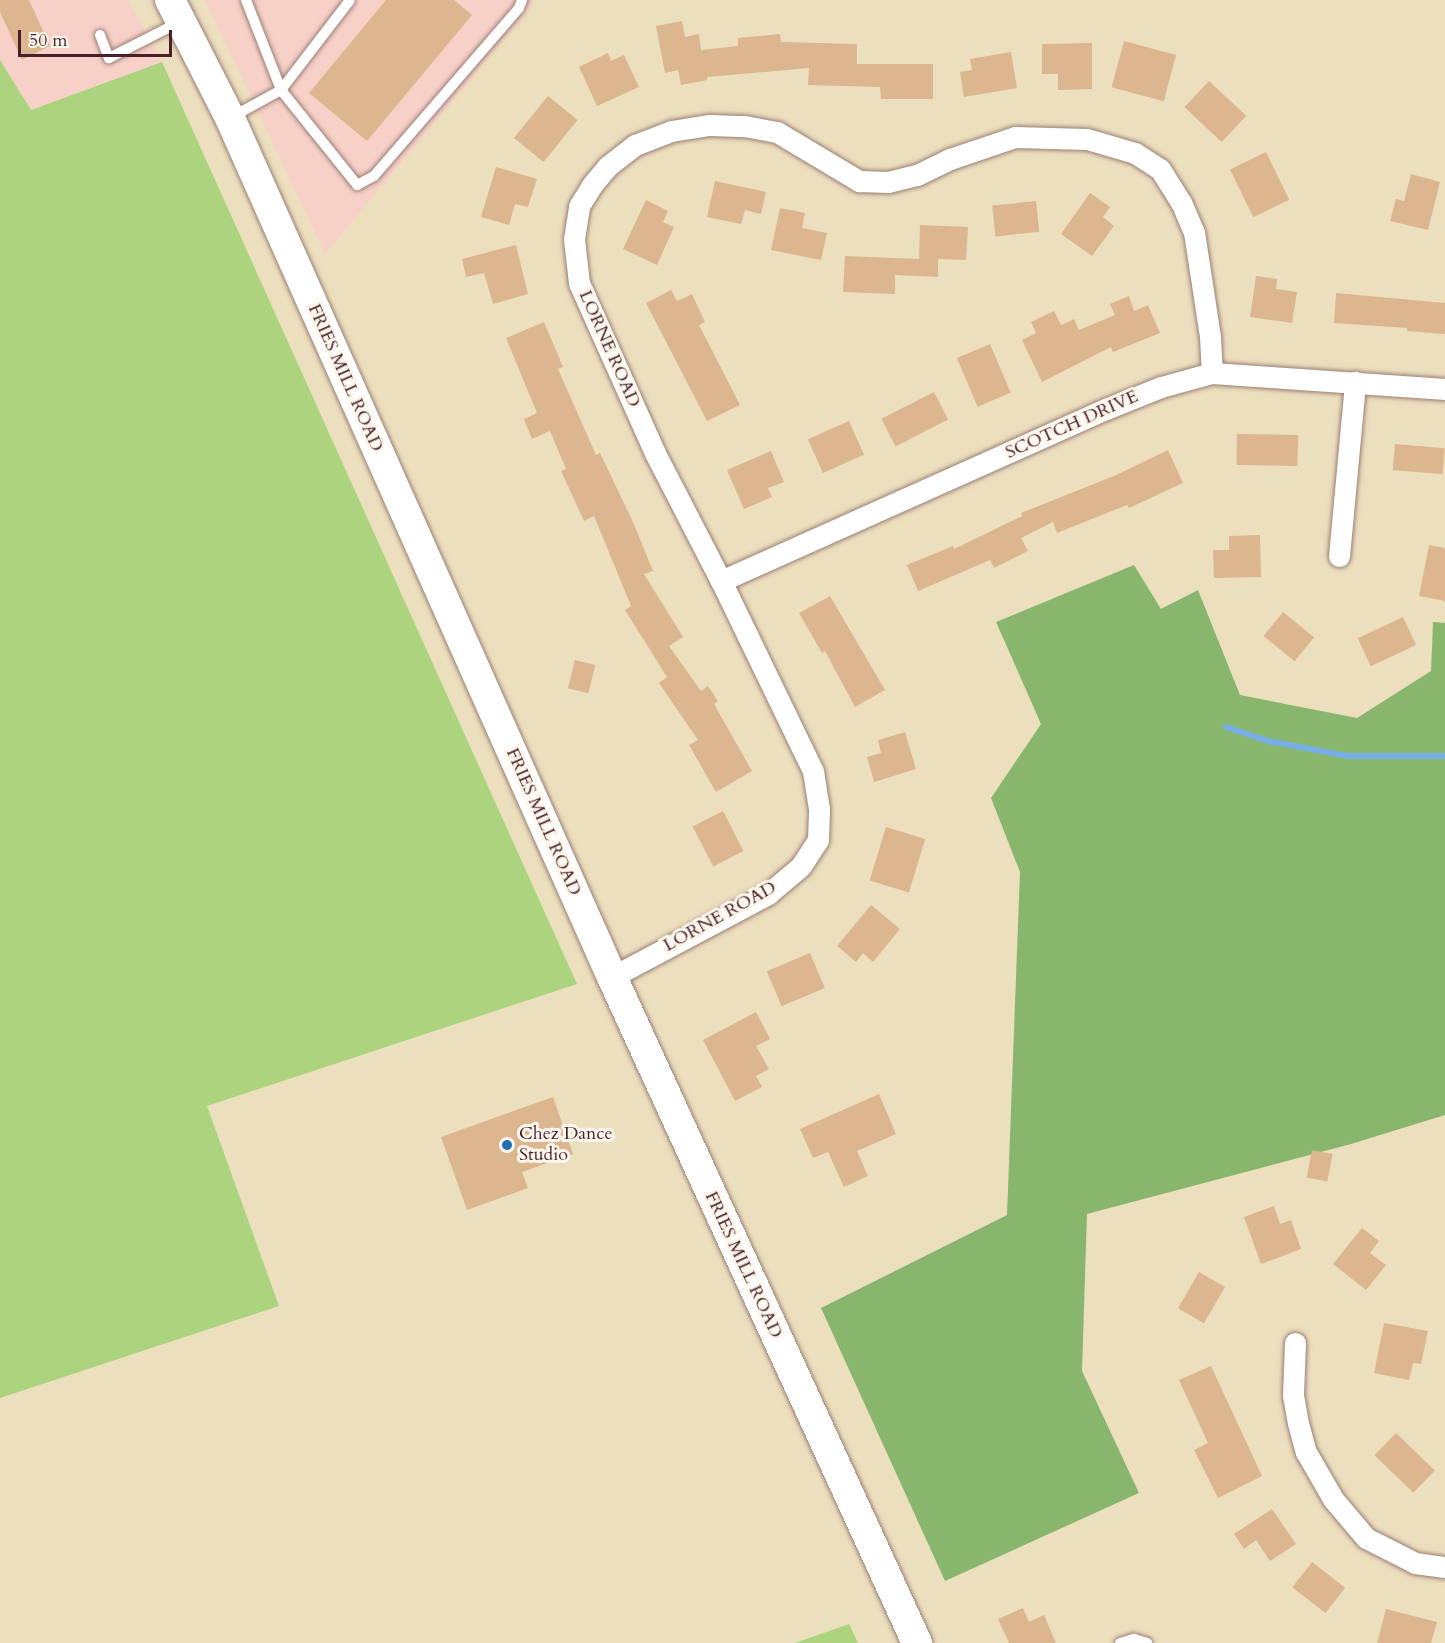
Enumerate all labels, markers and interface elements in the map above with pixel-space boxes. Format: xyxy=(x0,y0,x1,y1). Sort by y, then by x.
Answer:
scale bar xyxy=(21,18,176,56)
text: 50 m xyxy=(29,28,68,53)
street label: LORNE ROAD xyxy=(574,287,644,411)
street label: FRIES MILL ROAD xyxy=(303,301,387,455)
street label: SCOTCH DRIVE xyxy=(1002,386,1142,464)
street label: FRIES MILL ROAD xyxy=(501,745,585,899)
street label: LORNE ROAD xyxy=(660,877,780,957)
place label: Chez Dance Studio xyxy=(519,1124,613,1166)
marker: Chez Dance Studio xyxy=(500,1138,514,1152)
street label: FRIES MILL ROAD xyxy=(700,1188,786,1342)

